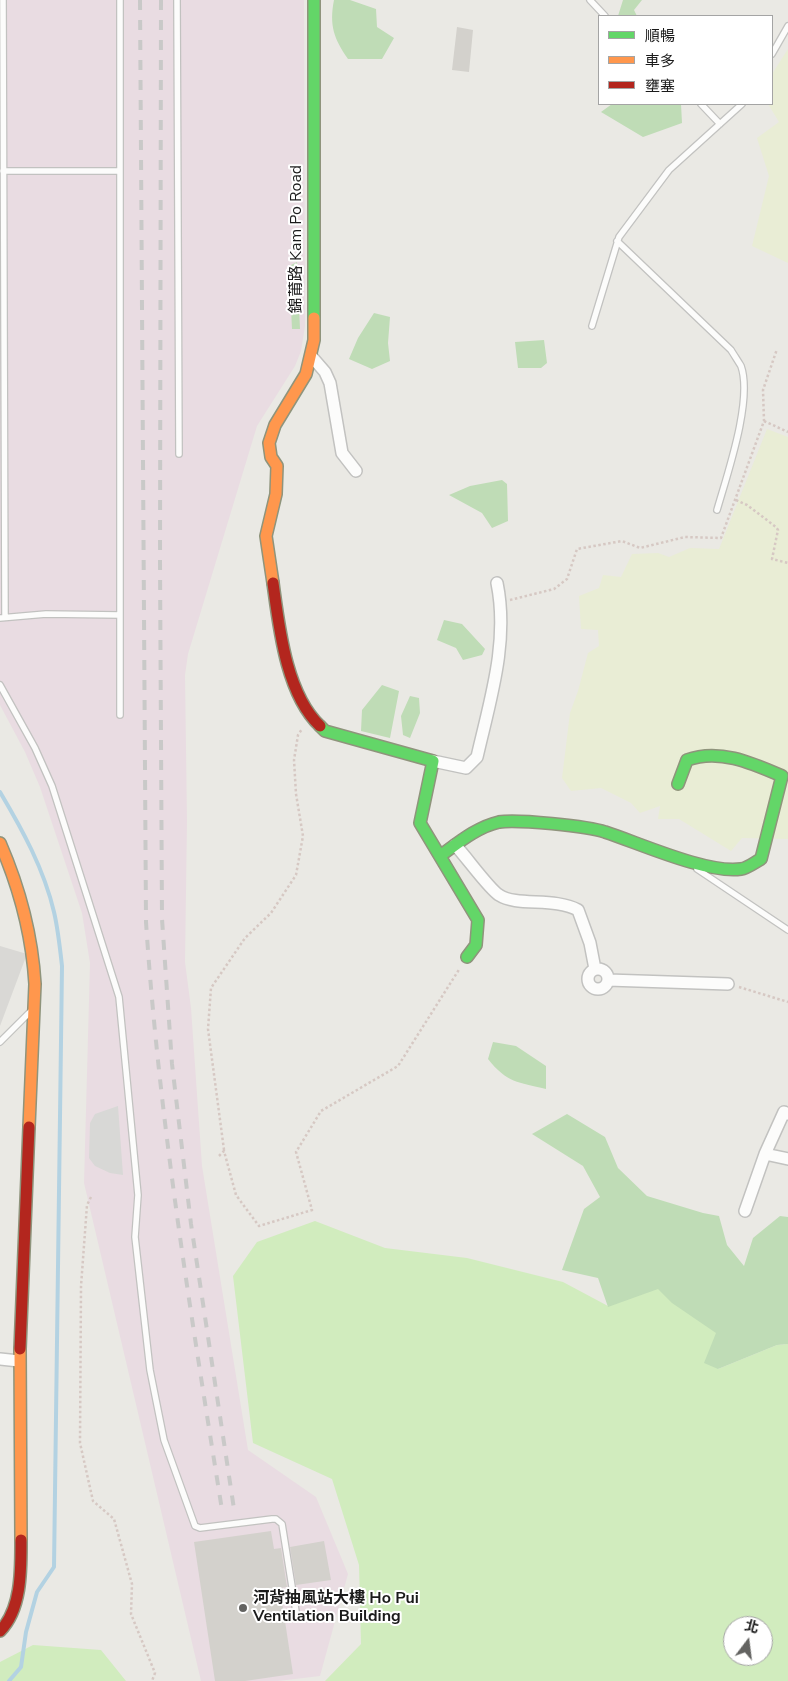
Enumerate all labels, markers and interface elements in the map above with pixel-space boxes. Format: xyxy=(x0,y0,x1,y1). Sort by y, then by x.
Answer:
legend xyxy=(598,15,773,105)
text: 順暢 xyxy=(645,26,675,46)
text: 車多 xyxy=(645,51,675,71)
text: 壅塞 xyxy=(645,76,675,96)
street label: 錦莆路 Kam Po Road xyxy=(287,165,307,313)
place label: 河背抽風站大樓 Ho Pui Ventilation Building xyxy=(253,1589,419,1627)
marker: 河背抽風站大樓 Ho Pui Ventilation Building xyxy=(237,1602,249,1614)
north arrow xyxy=(723,1616,773,1666)
text: 北 xyxy=(743,1616,761,1638)

